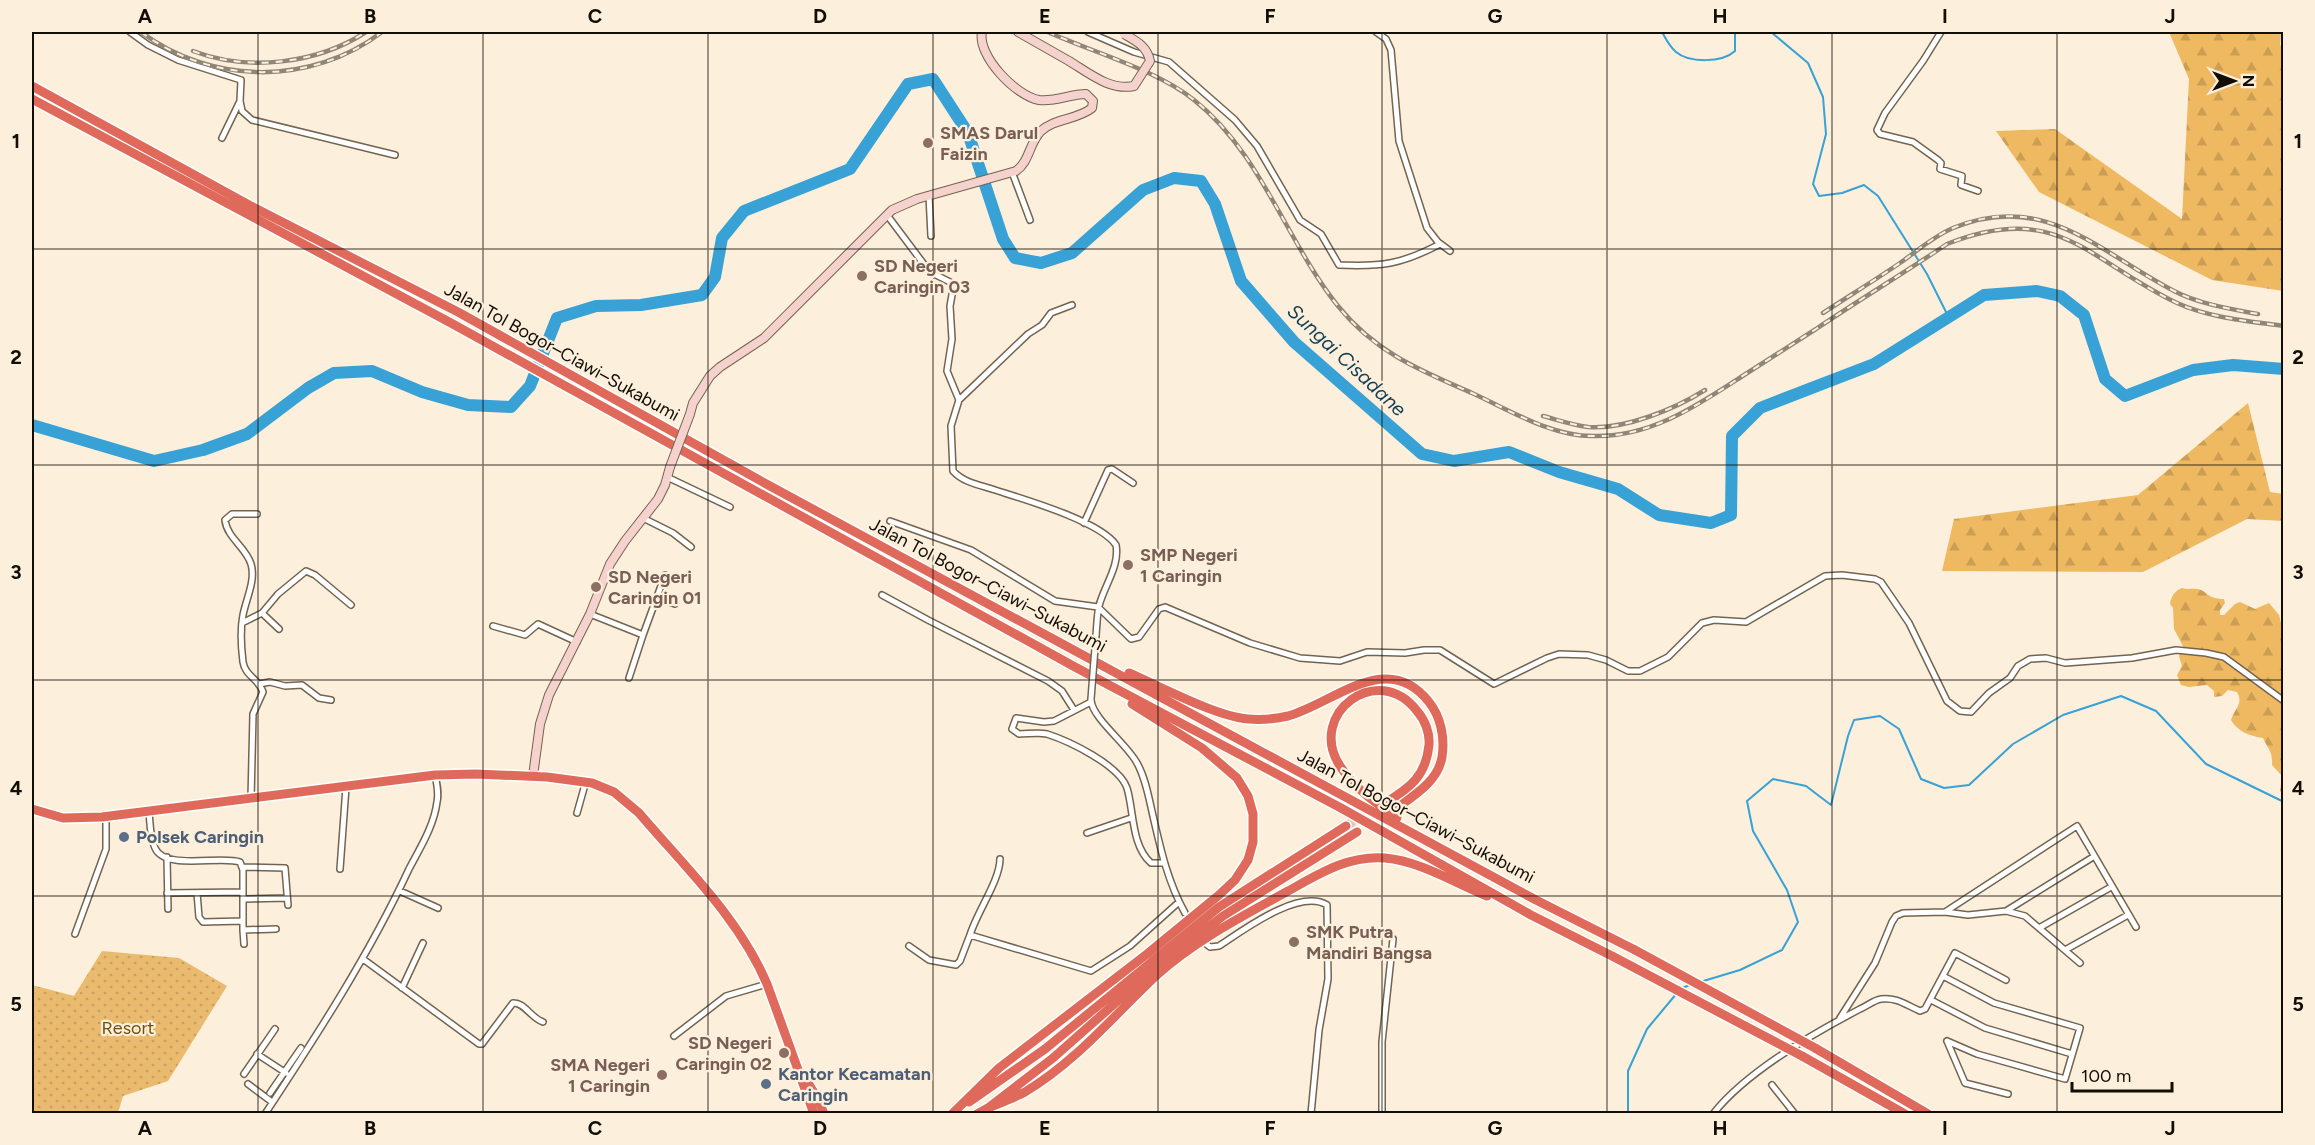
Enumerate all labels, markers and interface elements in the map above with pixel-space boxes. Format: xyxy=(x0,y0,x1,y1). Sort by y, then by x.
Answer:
text: A xyxy=(138,4,153,28)
text: B xyxy=(364,4,376,28)
text: C xyxy=(588,4,602,28)
text: D xyxy=(813,4,827,28)
text: E xyxy=(1039,4,1051,28)
text: F xyxy=(1264,4,1276,28)
text: G xyxy=(1488,4,1503,28)
text: H xyxy=(1713,4,1728,28)
text: I xyxy=(1942,4,1948,28)
text: J xyxy=(2164,4,2176,28)
north arrow xyxy=(2204,51,2264,111)
text: N xyxy=(2239,75,2258,87)
place label: SMAS Darul Faizin xyxy=(940,122,1038,165)
text: 1 xyxy=(12,129,20,153)
text: 1 xyxy=(2294,129,2302,153)
marker: SMAS Darul Faizin xyxy=(921,136,935,150)
place label: SD Negeri Caringin 03 xyxy=(874,255,970,298)
marker: SD Negeri Caringin 03 xyxy=(855,269,869,283)
street label: Jalan Tol Bogor–Ciawi–Sukabumi xyxy=(441,278,683,426)
water label: Sungai Cisadane xyxy=(1283,299,1411,421)
text: 2 xyxy=(10,345,22,369)
text: 2 xyxy=(2292,345,2304,369)
street label: Jalan Tol Bogor–Ciawi–Sukabumi xyxy=(866,513,1110,657)
place label: SMP Negeri 1 Caringin xyxy=(1140,544,1238,587)
marker: SMP Negeri 1 Caringin xyxy=(1121,558,1135,572)
text: 3 xyxy=(10,560,22,584)
text: 3 xyxy=(2292,560,2304,584)
place label: SD Negeri Caringin 01 xyxy=(608,566,702,609)
marker: SD Negeri Caringin 01 xyxy=(589,580,603,594)
street label: Jalan Tol Bogor–Ciawi–Sukabumi xyxy=(1294,744,1538,888)
text: 4 xyxy=(10,776,23,800)
text: 4 xyxy=(2292,776,2305,800)
place label: Polsek Caringin xyxy=(136,826,264,848)
marker: Polsek Caringin xyxy=(117,830,131,844)
place label: SMK Putra Mandiri Bangsa xyxy=(1306,921,1432,964)
marker: SMK Putra Mandiri Bangsa xyxy=(1287,935,1301,949)
text: 5 xyxy=(10,992,22,1016)
text: 5 xyxy=(2292,992,2304,1016)
park label: Resort xyxy=(102,1017,155,1039)
place label: SD Negeri Caringin 02 xyxy=(675,1032,772,1075)
marker: SD Negeri Caringin 02 xyxy=(777,1046,791,1060)
place label: SMA Negeri 1 Caringin xyxy=(550,1054,650,1097)
scale bar xyxy=(2072,1055,2172,1093)
place label: Kantor Kecamatan Caringin xyxy=(778,1063,931,1106)
text: 100 m xyxy=(2081,1065,2131,1087)
marker: SMA Negeri 1 Caringin xyxy=(655,1068,669,1082)
marker: Kantor Kecamatan Caringin xyxy=(759,1077,773,1091)
text: A xyxy=(138,1116,153,1140)
text: B xyxy=(364,1116,376,1140)
text: C xyxy=(588,1116,602,1140)
text: D xyxy=(813,1116,827,1140)
text: E xyxy=(1039,1116,1051,1140)
text: F xyxy=(1264,1116,1276,1140)
text: G xyxy=(1488,1116,1503,1140)
text: H xyxy=(1713,1116,1728,1140)
text: I xyxy=(1942,1116,1948,1140)
text: J xyxy=(2164,1116,2176,1140)

